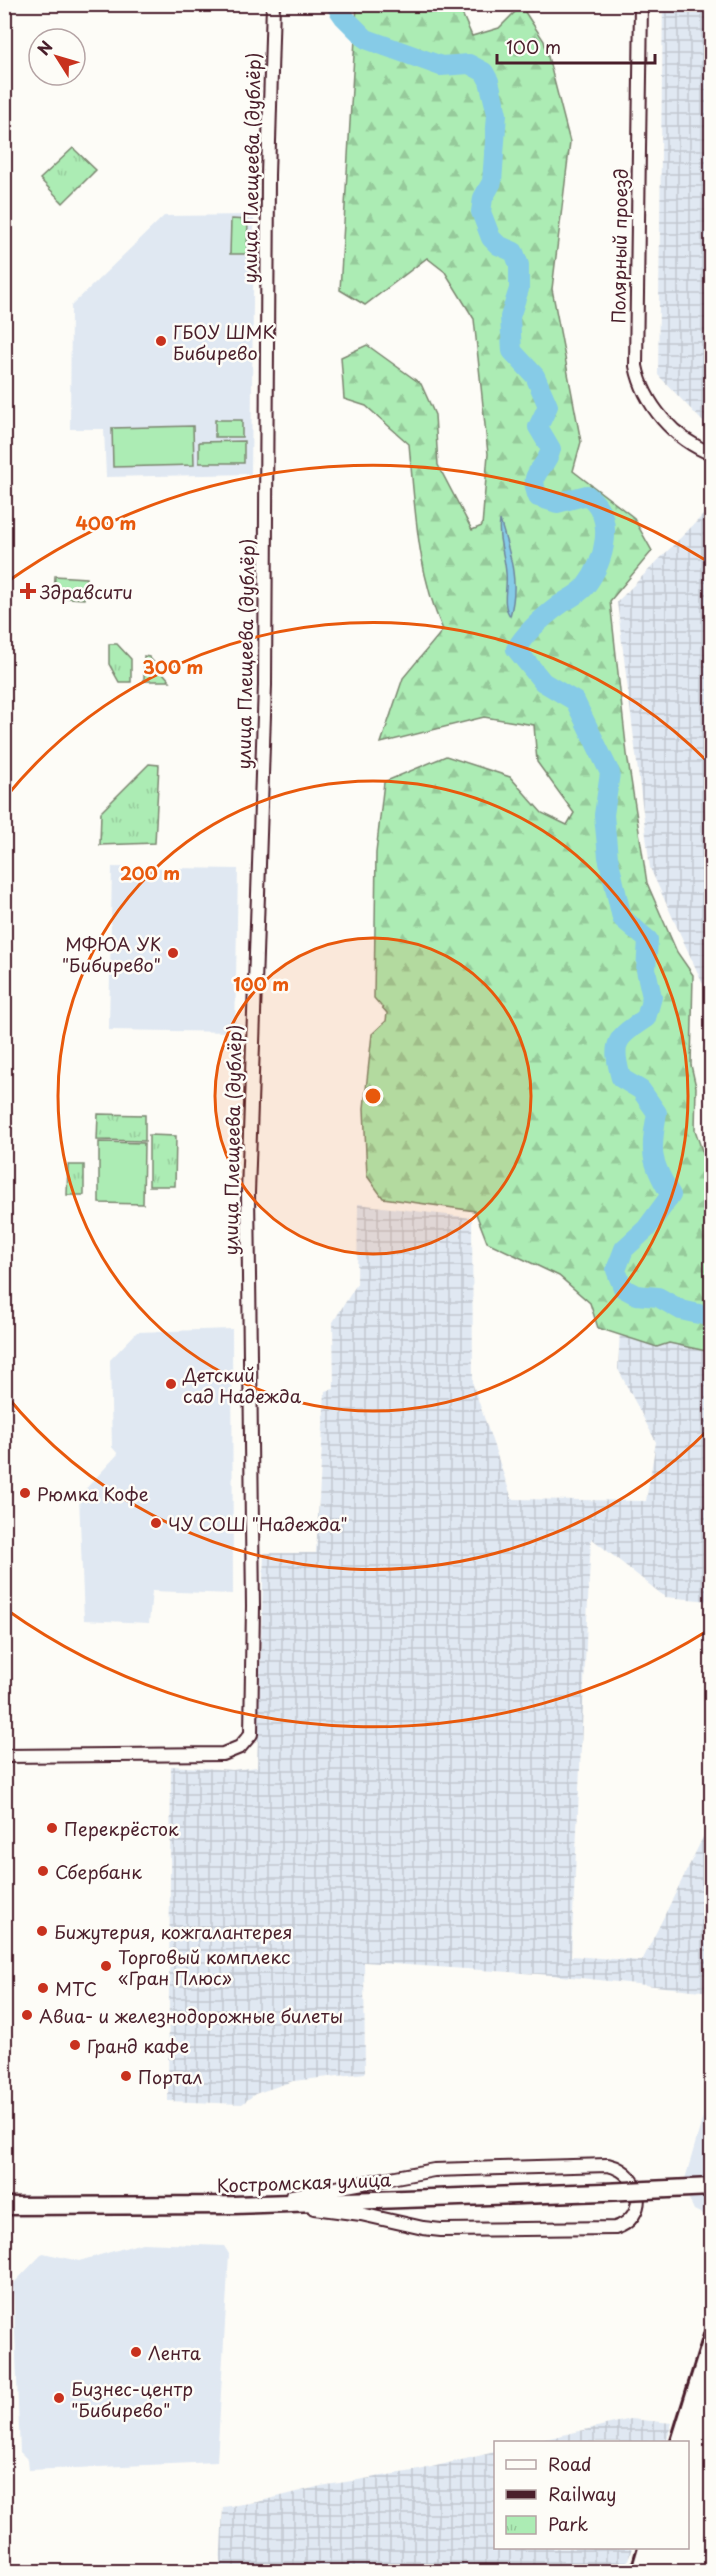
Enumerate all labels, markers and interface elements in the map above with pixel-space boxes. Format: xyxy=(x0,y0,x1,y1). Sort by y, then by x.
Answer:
north arrow xyxy=(27,27,87,87)
scale bar xyxy=(497,27,654,65)
text: 100 m xyxy=(506,33,561,60)
text: N xyxy=(31,35,58,60)
street label: улица Плещеева (дублёр) xyxy=(235,52,267,284)
street label: Полярный проезд xyxy=(604,168,634,324)
place label: ГБОУ ШМК Бибирево xyxy=(173,318,275,366)
marker: ГБОУ ШМК Бибирево xyxy=(154,334,168,348)
text: 400 m xyxy=(76,509,136,536)
street label: улица Плещеева (дублёр) xyxy=(229,538,261,770)
place label: Здравсити xyxy=(39,578,133,605)
marker: Здравсити xyxy=(21,584,35,598)
text: 300 m xyxy=(143,653,203,680)
text: 200 m xyxy=(120,859,180,886)
place label: МФЮА УК "Бибирево" xyxy=(62,930,161,978)
marker: МФЮА УК "Бибирево" xyxy=(166,946,180,960)
text: 100 m xyxy=(233,970,289,997)
street label: улица Плещеева (дублёр) xyxy=(216,1024,248,1256)
centre of rings xyxy=(363,1086,383,1106)
place label: Детский сад Надежда xyxy=(182,1361,302,1409)
marker: Детский сад Надежда xyxy=(164,1377,178,1391)
place label: Рюмка Кофе xyxy=(37,1480,149,1507)
marker: Рюмка Кофе xyxy=(18,1486,32,1500)
place label: ЧУ СОШ "Надежда" xyxy=(168,1510,348,1537)
marker: ЧУ СОШ "Надежда" xyxy=(149,1516,163,1530)
place label: Перекрёсток xyxy=(64,1815,179,1842)
marker: Перекрёсток xyxy=(45,1821,59,1835)
place label: Сбербанк xyxy=(55,1858,142,1885)
marker: Сбербанк xyxy=(36,1864,50,1878)
place label: Бижутерия, кожгалантерея xyxy=(54,1918,293,1945)
marker: Бижутерия, кожгалантерея xyxy=(35,1924,49,1938)
place label: Торговый комплекс «Гран Плюс» xyxy=(118,1943,290,1991)
marker: Торговый комплекс «Гран Плюс» xyxy=(99,1959,113,1973)
place label: МТС xyxy=(55,1975,97,2002)
marker: МТС xyxy=(36,1981,50,1995)
place label: Авиа- и железнодорожные билеты xyxy=(39,2002,343,2029)
marker: Авиа- и железнодорожные билеты xyxy=(20,2008,34,2022)
place label: Гранд кафе xyxy=(87,2032,189,2059)
marker: Гранд кафе xyxy=(68,2038,82,2052)
place label: Портал xyxy=(138,2063,202,2090)
marker: Портал xyxy=(119,2069,133,2083)
street label: Костромская улица xyxy=(216,2165,392,2199)
place label: Лента xyxy=(148,2339,201,2366)
marker: Лента xyxy=(129,2345,143,2359)
place label: Бизнес-центр "Бибирево" xyxy=(71,2375,193,2423)
marker: Бизнес-центр "Бибирево" xyxy=(52,2391,66,2405)
legend xyxy=(494,2441,689,2549)
text: Road xyxy=(548,2450,592,2477)
text: Railway xyxy=(548,2480,616,2507)
text: Park xyxy=(548,2510,588,2537)

